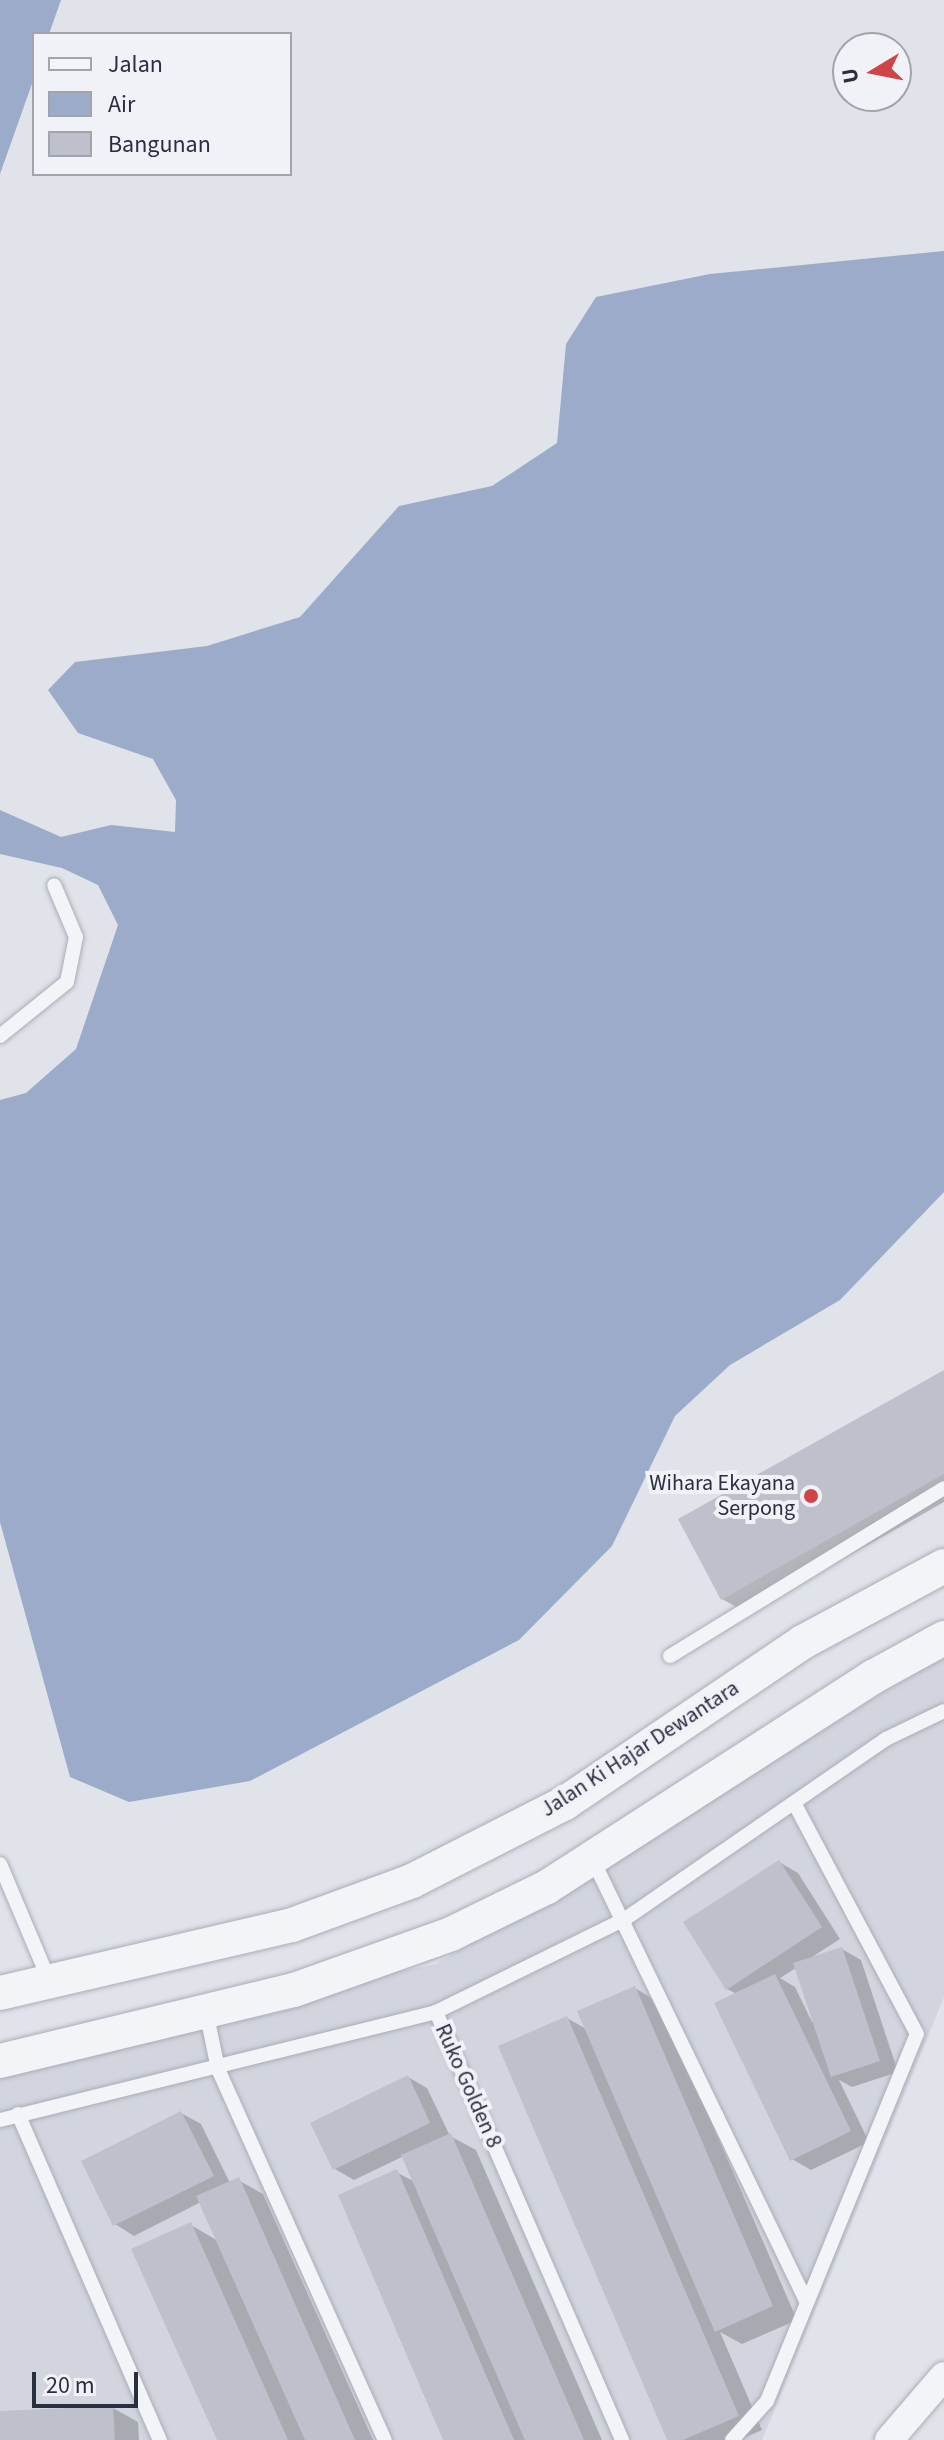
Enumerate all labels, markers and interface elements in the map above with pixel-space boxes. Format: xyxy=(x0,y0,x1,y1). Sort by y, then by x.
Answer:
legend xyxy=(32,32,292,176)
north arrow xyxy=(832,32,912,112)
text: Jalan xyxy=(108,47,163,82)
text: U xyxy=(833,66,867,86)
text: Air xyxy=(108,87,135,122)
text: Bangunan xyxy=(108,127,211,162)
place label: Wihara Ekayana Serpong xyxy=(649,1470,795,1522)
marker: Wihara Ekayana Serpong xyxy=(802,1487,820,1505)
street label: Jalan Ki Hajar Dewantara xyxy=(536,1675,744,1823)
street label: Ruko Golden 8 xyxy=(429,2020,507,2152)
scale bar xyxy=(36,2356,142,2406)
text: 20 m xyxy=(46,2368,95,2403)

